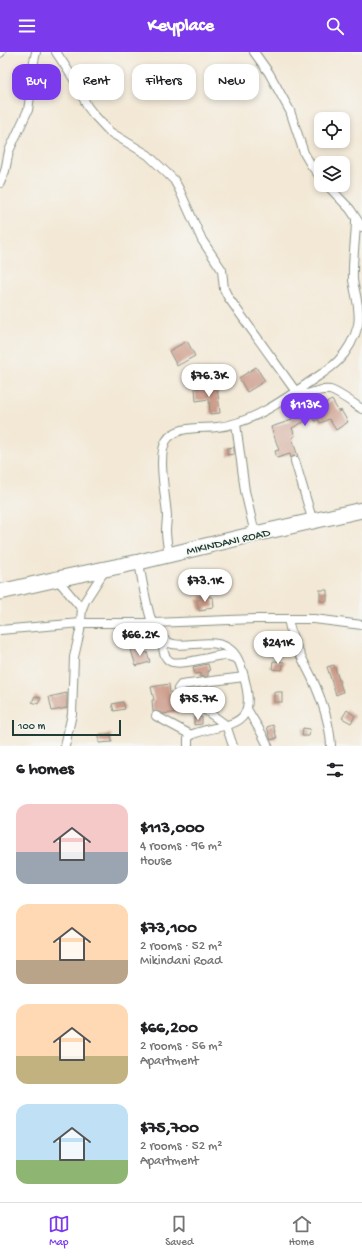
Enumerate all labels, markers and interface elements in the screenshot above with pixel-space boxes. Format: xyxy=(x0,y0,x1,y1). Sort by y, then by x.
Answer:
icon: menu xyxy=(16,15,38,37)
icon: search xyxy=(324,15,346,37)
text: Keyplace xyxy=(148,16,214,37)
chip: Buy xyxy=(12,64,61,100)
chip: Rent xyxy=(69,64,124,100)
chip: Filters xyxy=(132,64,196,100)
chip: New xyxy=(204,64,259,100)
map controls xyxy=(314,112,350,192)
button: locate xyxy=(314,112,350,148)
button: layers xyxy=(314,156,350,192)
pin: $76.3K xyxy=(176,364,242,398)
text: $76.3K xyxy=(190,369,228,384)
pin: $113K xyxy=(277,393,333,427)
text: $113K xyxy=(290,398,320,413)
street label: MIKINDANI ROAD xyxy=(185,526,272,559)
pin: $73.1K xyxy=(172,569,238,603)
text: $73.1K xyxy=(187,574,223,589)
pin: $66.2K xyxy=(107,623,173,657)
text: $66.2K xyxy=(122,628,158,643)
pin: $241K xyxy=(250,631,306,665)
text: $241K xyxy=(263,636,293,651)
pin: $75.7K xyxy=(165,687,231,721)
text: $75.7K xyxy=(179,692,217,707)
scale bar xyxy=(12,718,121,737)
text: 100 m xyxy=(18,721,45,733)
icon: filters xyxy=(324,759,346,781)
text: 6 homes xyxy=(16,760,74,780)
text: $113,000 xyxy=(140,819,205,839)
icon: home xyxy=(48,820,96,868)
text: 4 rooms · 96 m² xyxy=(140,839,222,854)
text: House xyxy=(140,854,172,869)
text: $73,100 xyxy=(140,919,197,939)
icon: home xyxy=(48,920,96,968)
text: 2 rooms · 52 m² xyxy=(140,939,222,954)
text: Mikindani Road xyxy=(140,954,222,969)
text: $66,200 xyxy=(140,1019,198,1039)
icon: home xyxy=(48,1020,96,1068)
text: 2 rooms · 56 m² xyxy=(140,1039,223,1054)
text: Apartment xyxy=(140,1054,199,1069)
text: $75,700 xyxy=(140,1119,199,1139)
icon: home xyxy=(48,1120,96,1168)
text: 2 rooms · 52 m² xyxy=(140,1139,222,1154)
text: Apartment xyxy=(140,1154,199,1169)
tab: Map xyxy=(48,1213,70,1249)
tab: Saved xyxy=(165,1213,193,1249)
tab: Home xyxy=(289,1213,314,1249)

